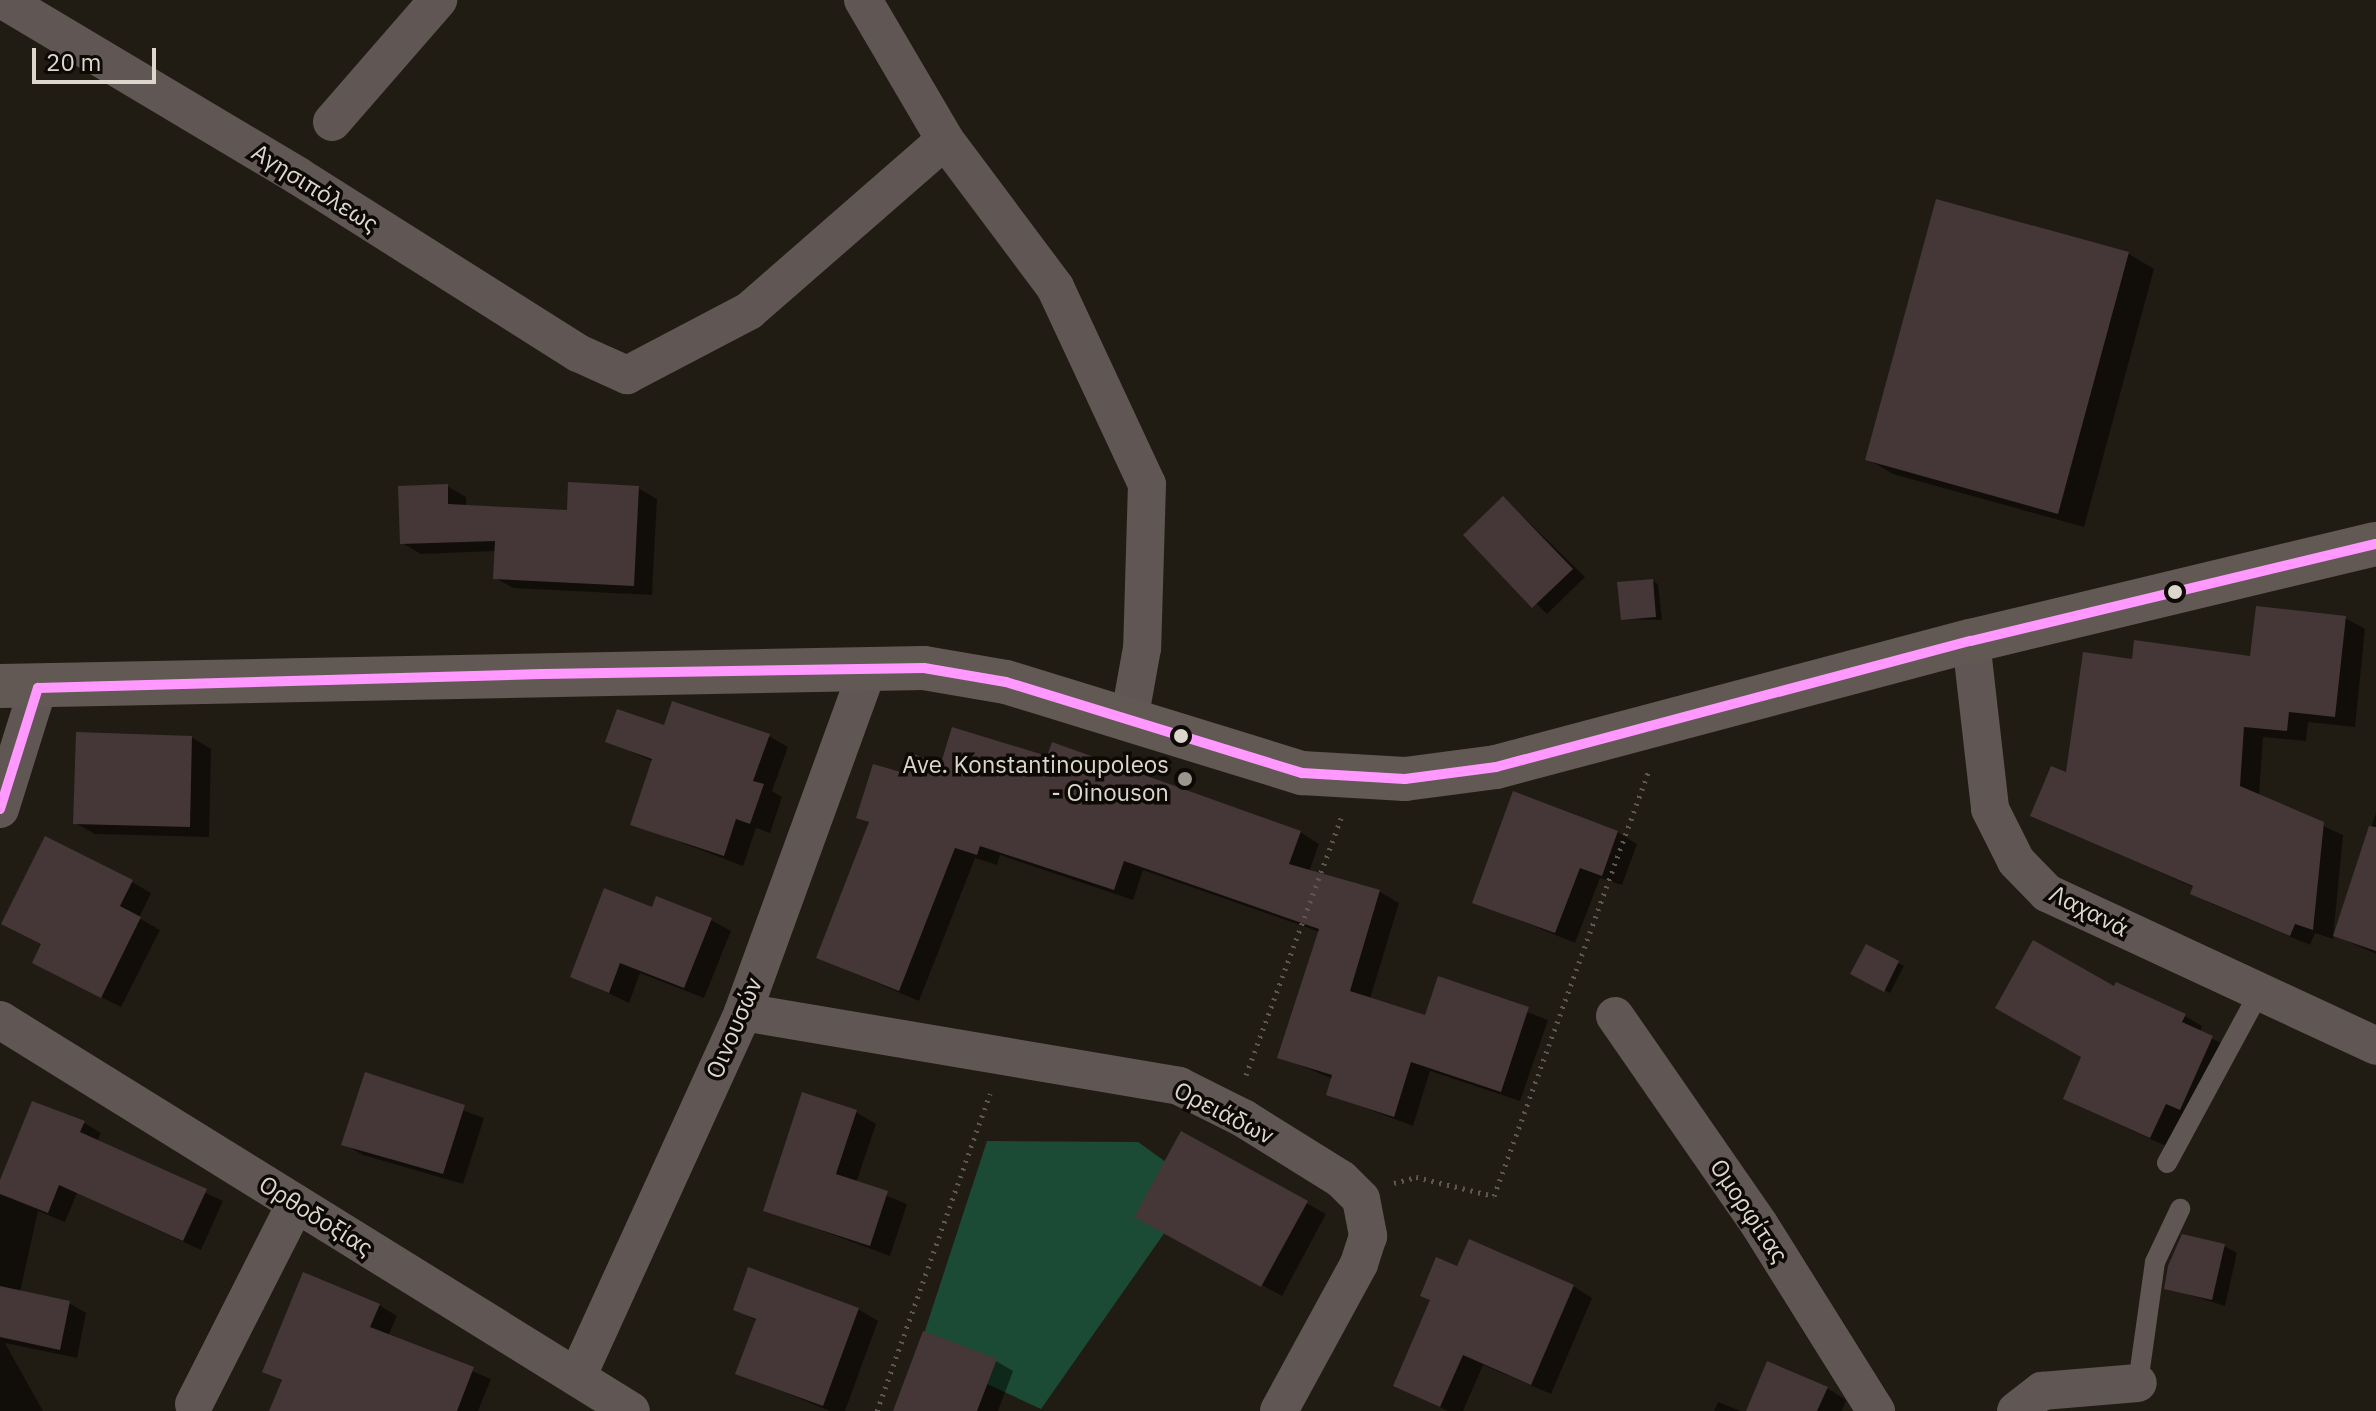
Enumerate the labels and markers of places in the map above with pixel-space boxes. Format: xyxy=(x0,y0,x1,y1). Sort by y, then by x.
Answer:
unlabelled marker xyxy=(2167,584,2183,600)
unlabelled marker xyxy=(1173,728,1189,744)
place label: Ave. Konstantinoupoleos - Oinouson xyxy=(902,751,1169,807)
marker: Ave. Konstantinoupoleos - Oinouson xyxy=(1176,770,1194,788)

